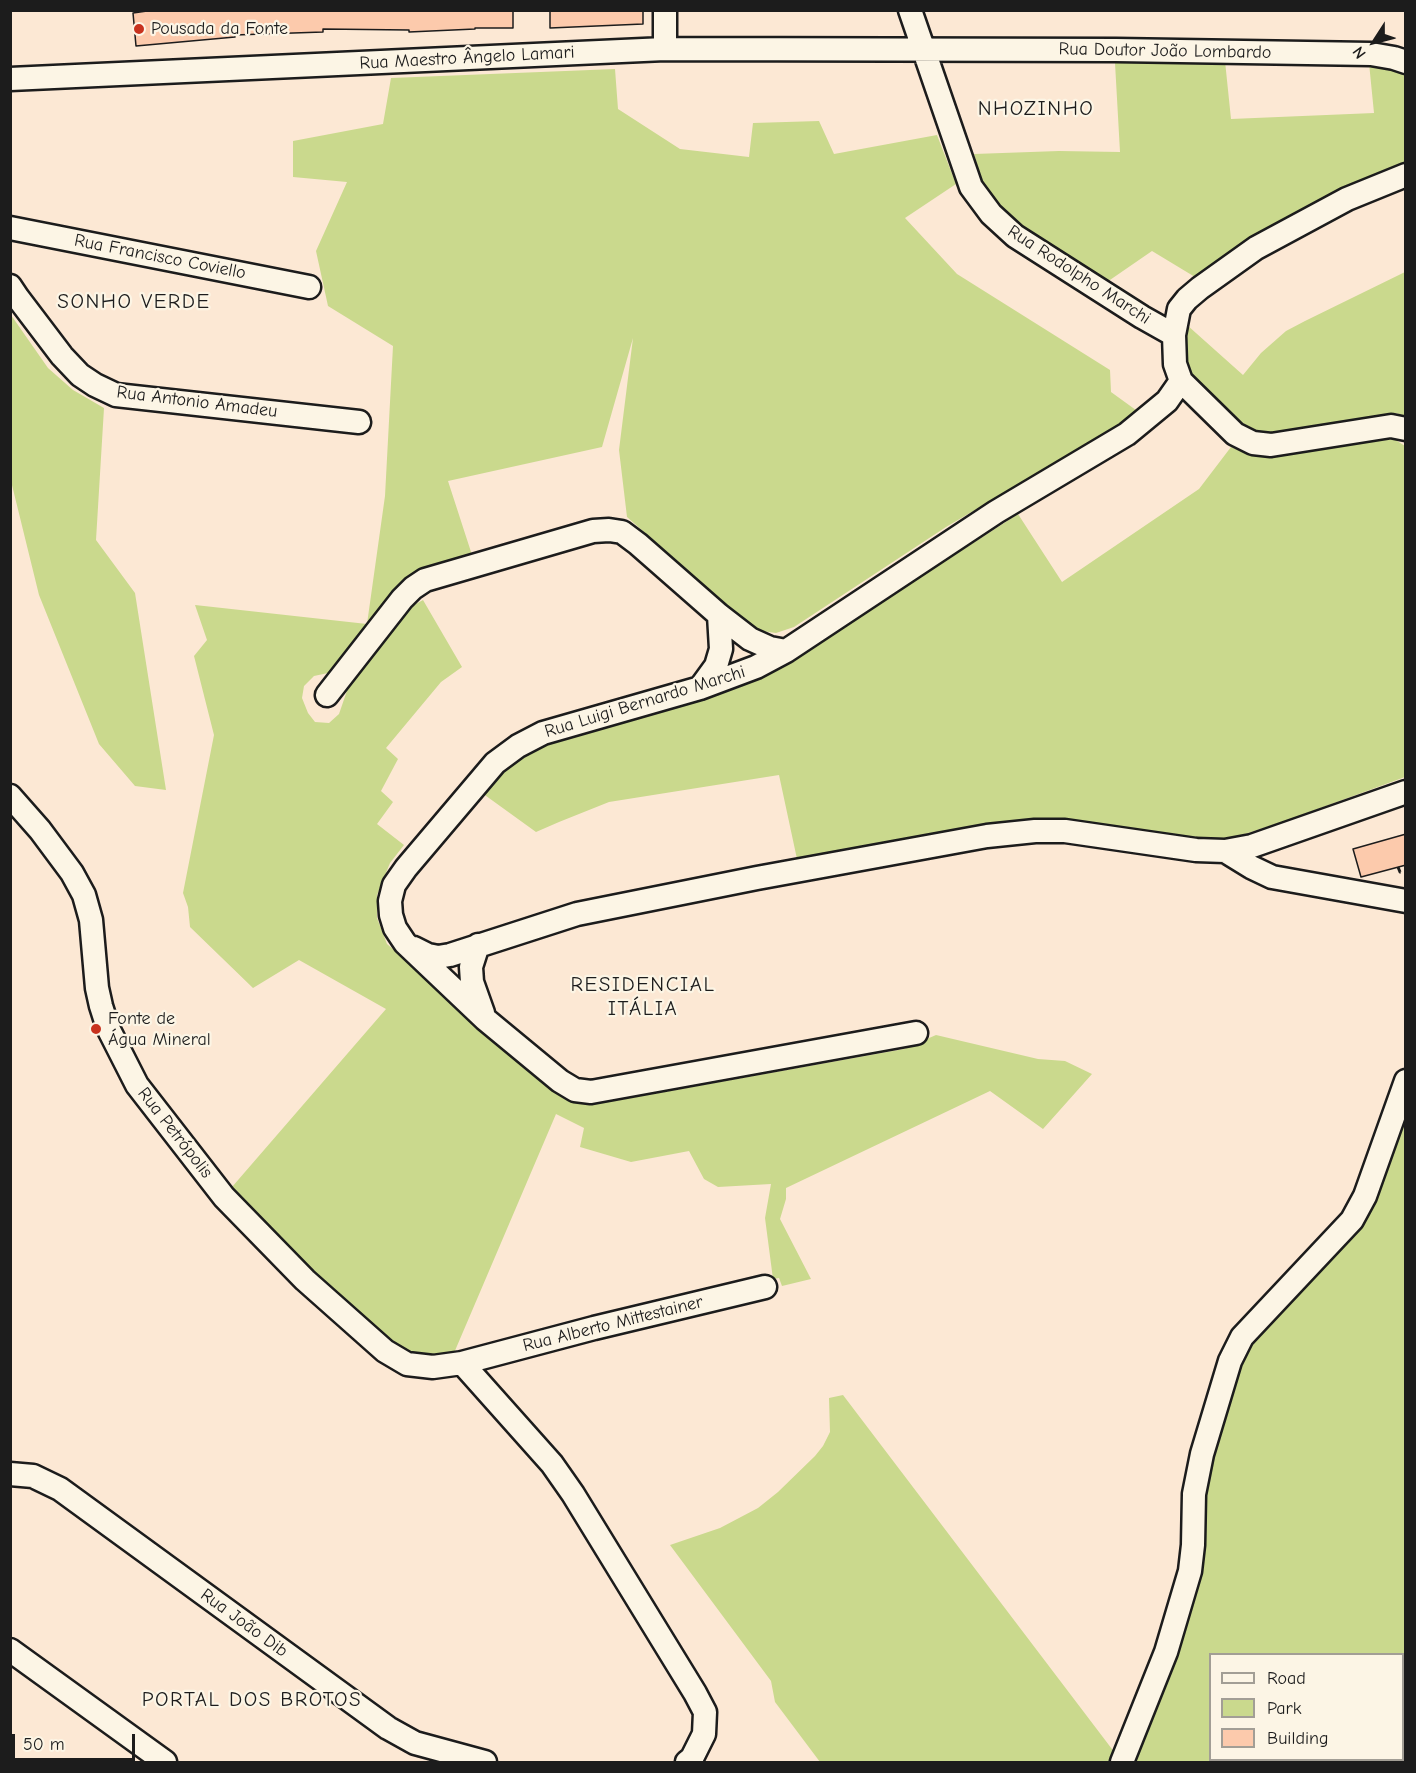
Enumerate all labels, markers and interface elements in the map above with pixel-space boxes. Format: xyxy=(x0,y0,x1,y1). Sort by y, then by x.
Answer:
north arrow xyxy=(1344,12,1404,72)
place label: Pousada da Fonte xyxy=(151,18,288,40)
marker: Pousada da Fonte xyxy=(132,22,146,36)
street label: Rua Doutor João Lombardo xyxy=(1058,38,1272,64)
street label: Rua Maestro Ângelo Lamari xyxy=(359,42,575,74)
text: N xyxy=(1349,43,1370,62)
district label: NHOZINHO xyxy=(978,96,1094,122)
street label: Rua Rodolpho Marchi xyxy=(1003,221,1155,329)
street label: Rua Francisco Coviello xyxy=(72,230,248,284)
district label: SONHO VERDE xyxy=(57,289,211,315)
street label: Rua Antonio Amadeu xyxy=(115,381,279,423)
street label: Rua Luigi Bernardo Marchi xyxy=(542,661,748,743)
district label: RESIDENCIAL ITÁLIA xyxy=(570,972,716,1022)
place label: Fonte de Água Mineral xyxy=(108,1008,211,1050)
marker: Fonte de Água Mineral xyxy=(89,1022,103,1036)
street label: Rua Petrópolis xyxy=(133,1083,217,1183)
street label: Rua Alberto Mittestainer xyxy=(521,1291,705,1357)
street label: Rua João Dib xyxy=(196,1584,292,1662)
legend xyxy=(1209,1653,1404,1761)
text: Road xyxy=(1267,1668,1306,1689)
district label: PORTAL DOS BROTOS xyxy=(142,1687,362,1713)
text: Park xyxy=(1267,1698,1301,1719)
scale bar xyxy=(15,1722,138,1760)
text: Building xyxy=(1267,1728,1329,1749)
text: 50 m xyxy=(23,1734,65,1755)

